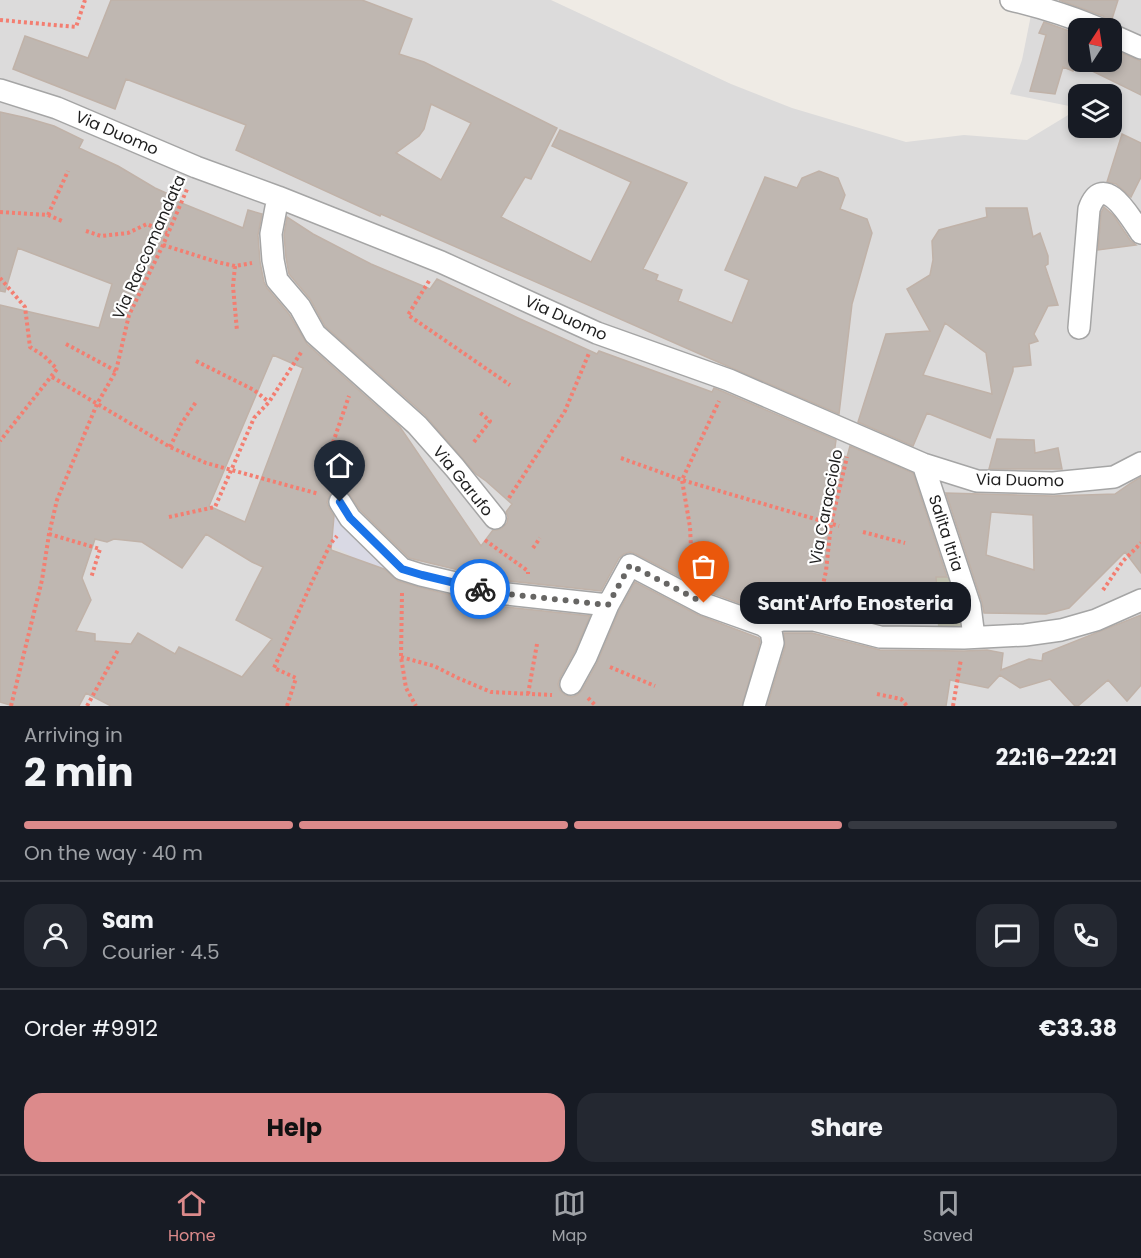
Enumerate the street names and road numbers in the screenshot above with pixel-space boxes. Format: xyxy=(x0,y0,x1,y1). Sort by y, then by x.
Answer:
street label: Via Duomo xyxy=(72,105,162,161)
street label: Via Raccomandata xyxy=(107,171,191,323)
street label: Via Duomo xyxy=(521,290,611,346)
street label: Via Garufo xyxy=(427,441,499,521)
street label: Via Caracciolo xyxy=(803,447,849,567)
street label: Via Duomo xyxy=(976,468,1064,492)
street label: Salita Itria xyxy=(923,492,969,574)

